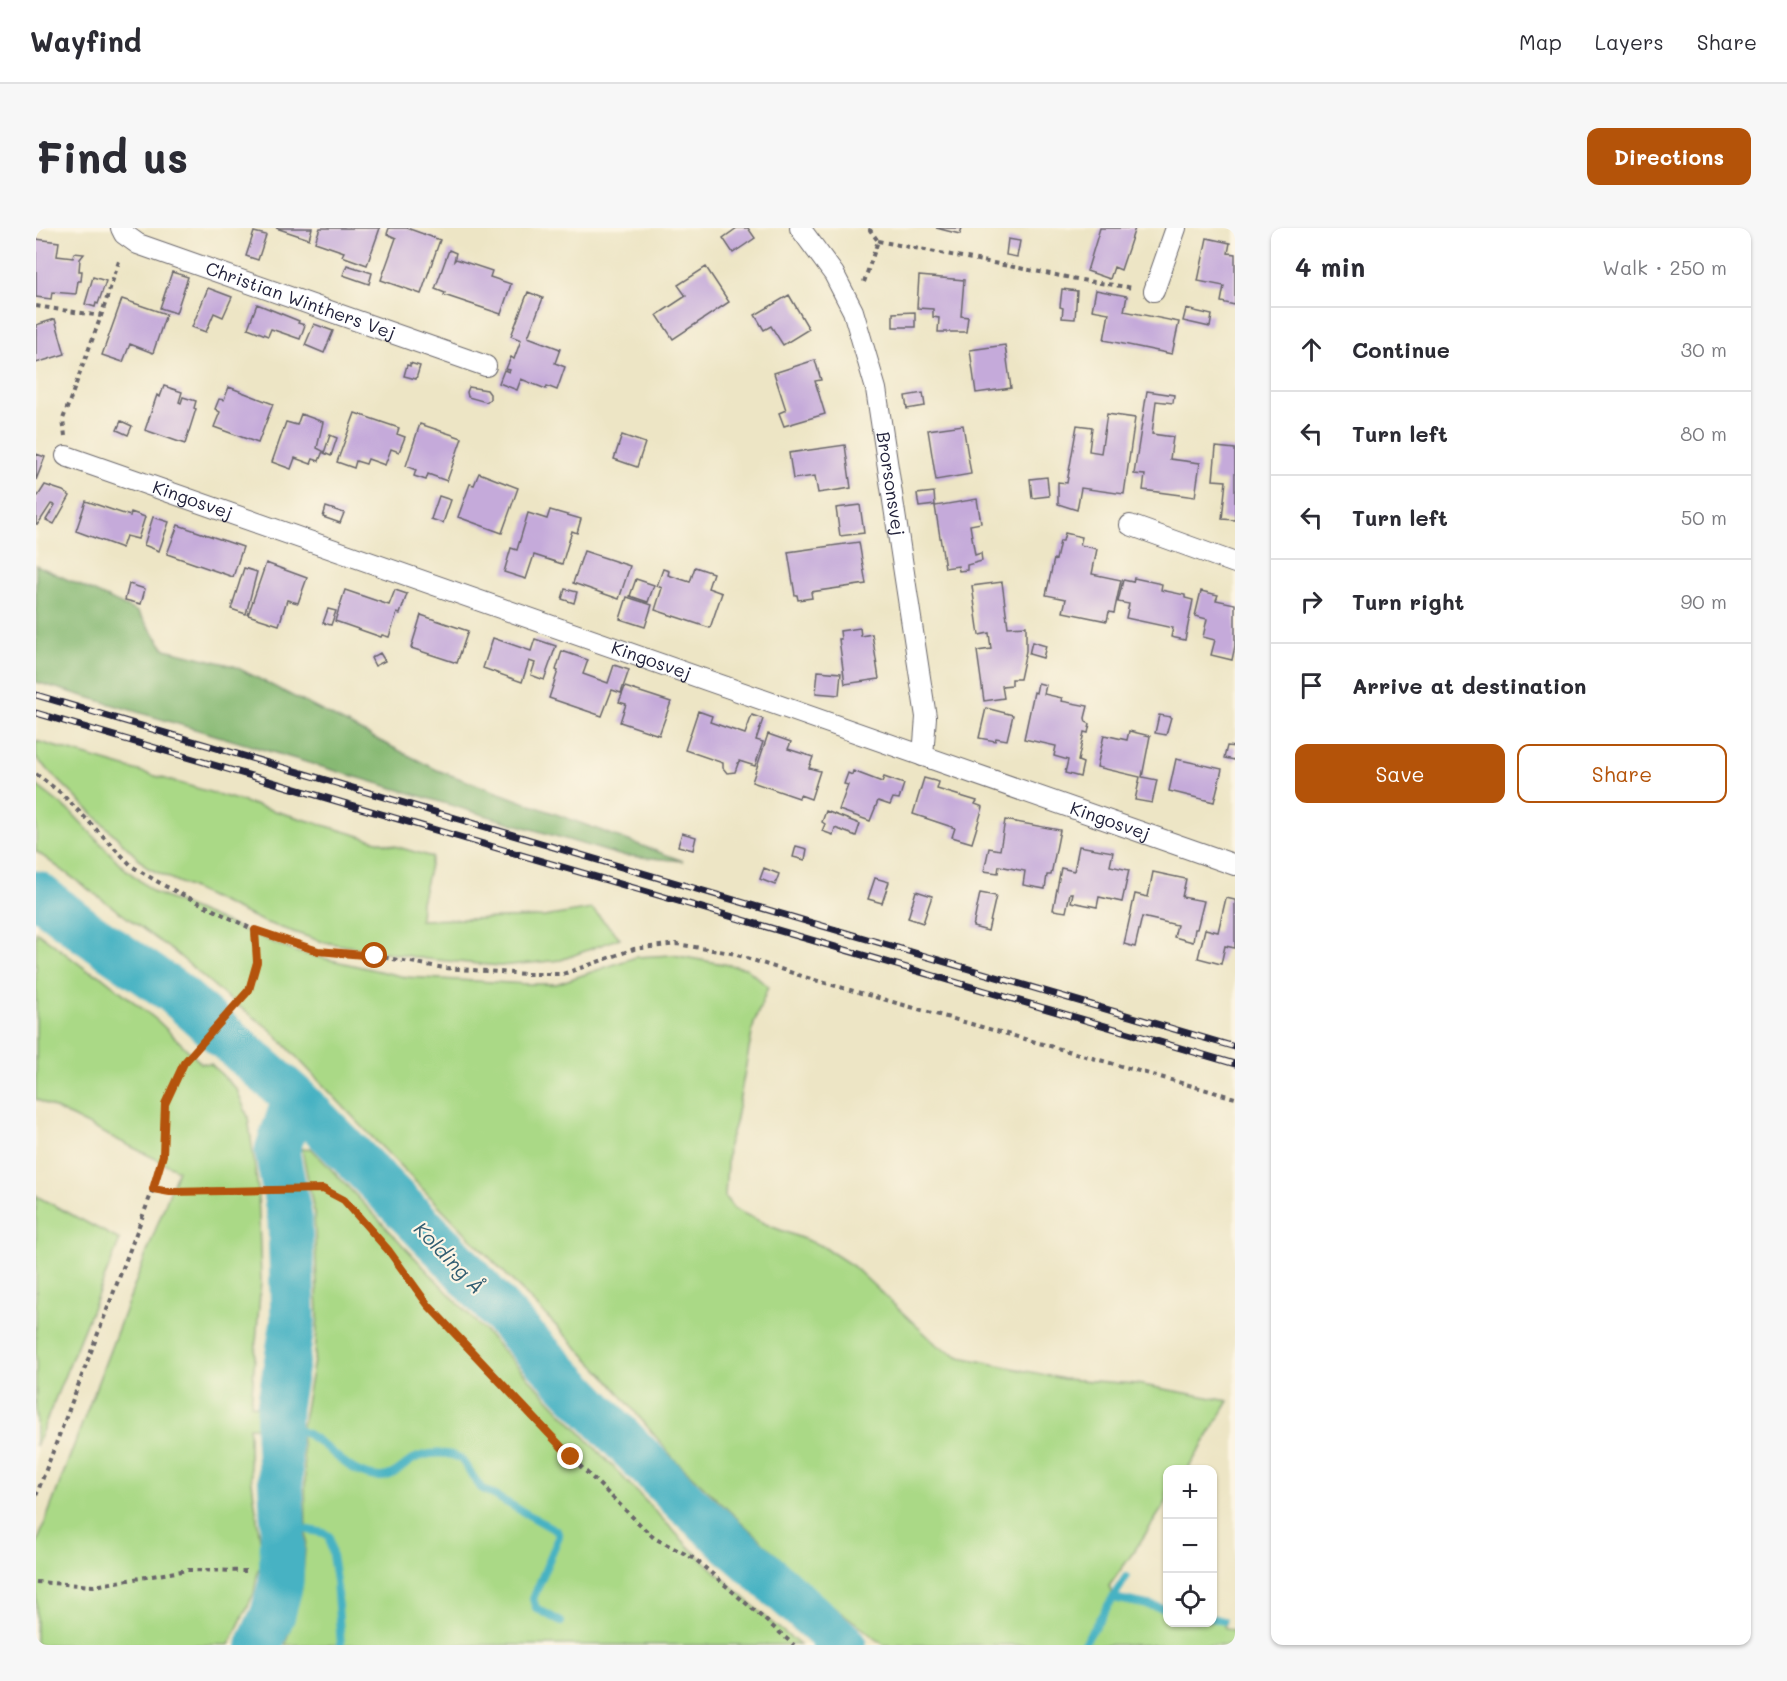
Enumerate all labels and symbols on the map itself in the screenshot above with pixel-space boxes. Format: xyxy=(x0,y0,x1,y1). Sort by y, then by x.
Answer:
street label: Christian Winthers Vej xyxy=(203,256,399,344)
street label: Brorsonsvej xyxy=(872,430,911,537)
street label: Kingosvej xyxy=(150,474,236,524)
street label: Kingosvej xyxy=(608,635,695,685)
street label: Kingosvej xyxy=(1067,795,1153,845)
route start xyxy=(361,942,387,968)
water label: Kolding Å xyxy=(409,1216,491,1299)
route end xyxy=(557,1443,583,1469)

